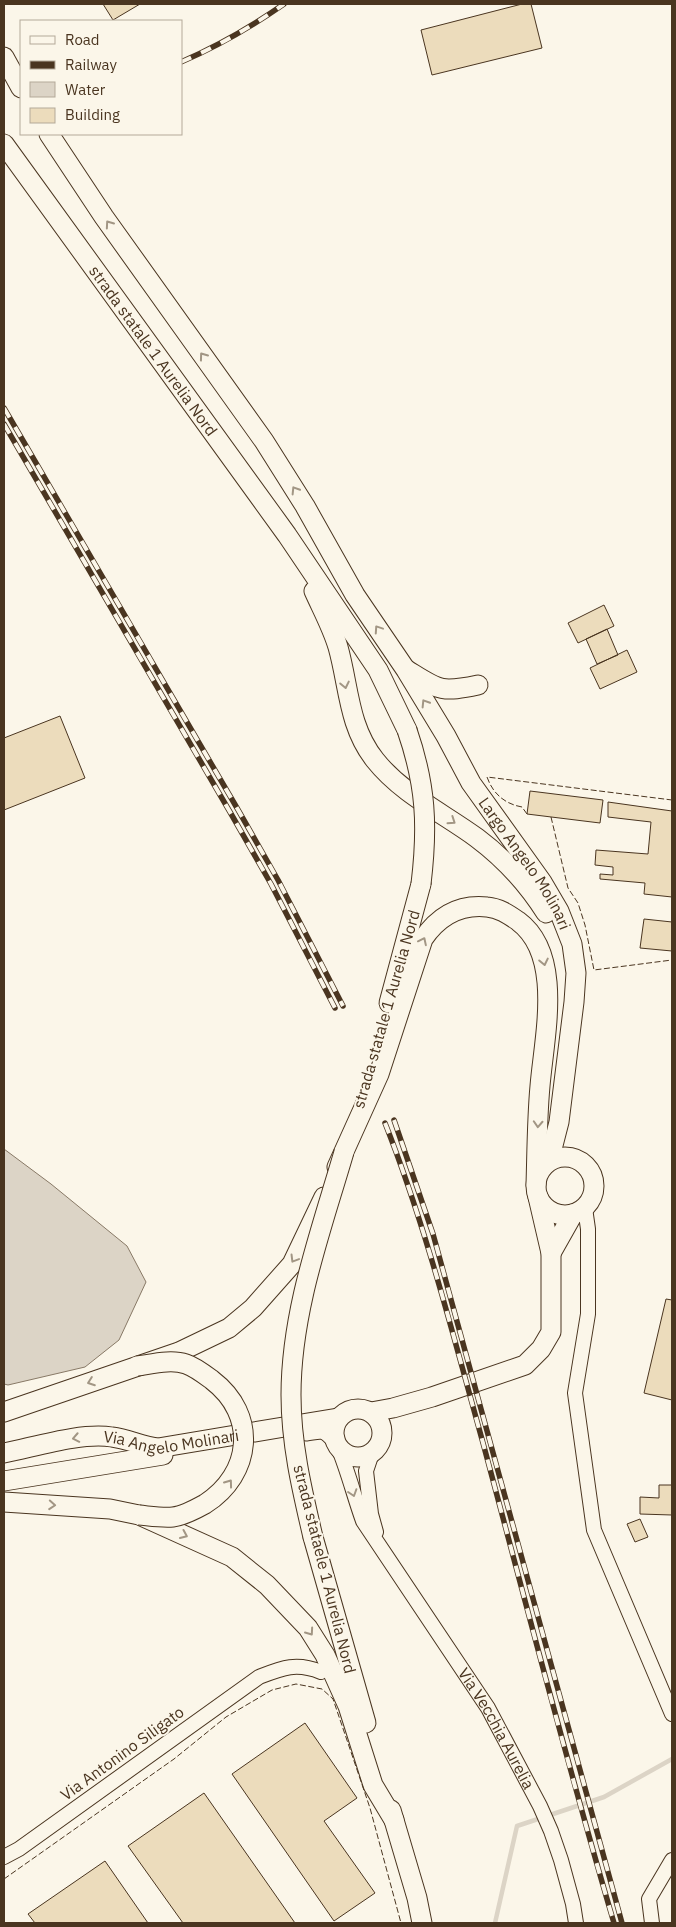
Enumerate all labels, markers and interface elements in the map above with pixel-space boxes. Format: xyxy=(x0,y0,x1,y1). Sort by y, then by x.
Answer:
legend xyxy=(20,20,182,135)
text: Road xyxy=(65,30,100,49)
text: Railway xyxy=(65,55,118,74)
text: Water xyxy=(65,80,106,99)
text: Building xyxy=(65,105,120,124)
one-way arrow xyxy=(106,220,115,230)
street label: strada statale 1 Aurelia Nord xyxy=(85,261,222,440)
one-way arrow xyxy=(200,352,209,362)
one-way arrow xyxy=(292,486,301,496)
one-way arrow xyxy=(375,626,385,635)
one-way arrow xyxy=(340,681,350,690)
one-way arrow xyxy=(422,700,432,709)
street label: Largo Angelo Molinari xyxy=(474,793,575,932)
one-way arrow xyxy=(446,815,455,824)
street label: strada statale 1 Aurelia Nord xyxy=(348,907,424,1111)
one-way arrow xyxy=(417,937,427,946)
one-way arrow xyxy=(538,958,548,967)
one-way arrow xyxy=(532,1120,543,1128)
one-way arrow xyxy=(291,1254,301,1263)
one-way arrow xyxy=(87,1376,96,1386)
street label: Via Angelo Molinari xyxy=(103,1425,240,1458)
one-way arrow xyxy=(71,1433,80,1443)
street label: strada stataele 1 Aurelia Nord xyxy=(289,1463,361,1675)
one-way arrow xyxy=(223,1479,232,1488)
one-way arrow xyxy=(347,1489,357,1497)
one-way arrow xyxy=(49,1499,57,1510)
one-way arrow xyxy=(179,1528,188,1539)
one-way arrow xyxy=(304,1626,313,1636)
street label: Via Vecchia Aurelia xyxy=(454,1664,539,1793)
street label: Via Antonino Siligato xyxy=(56,1701,188,1805)

